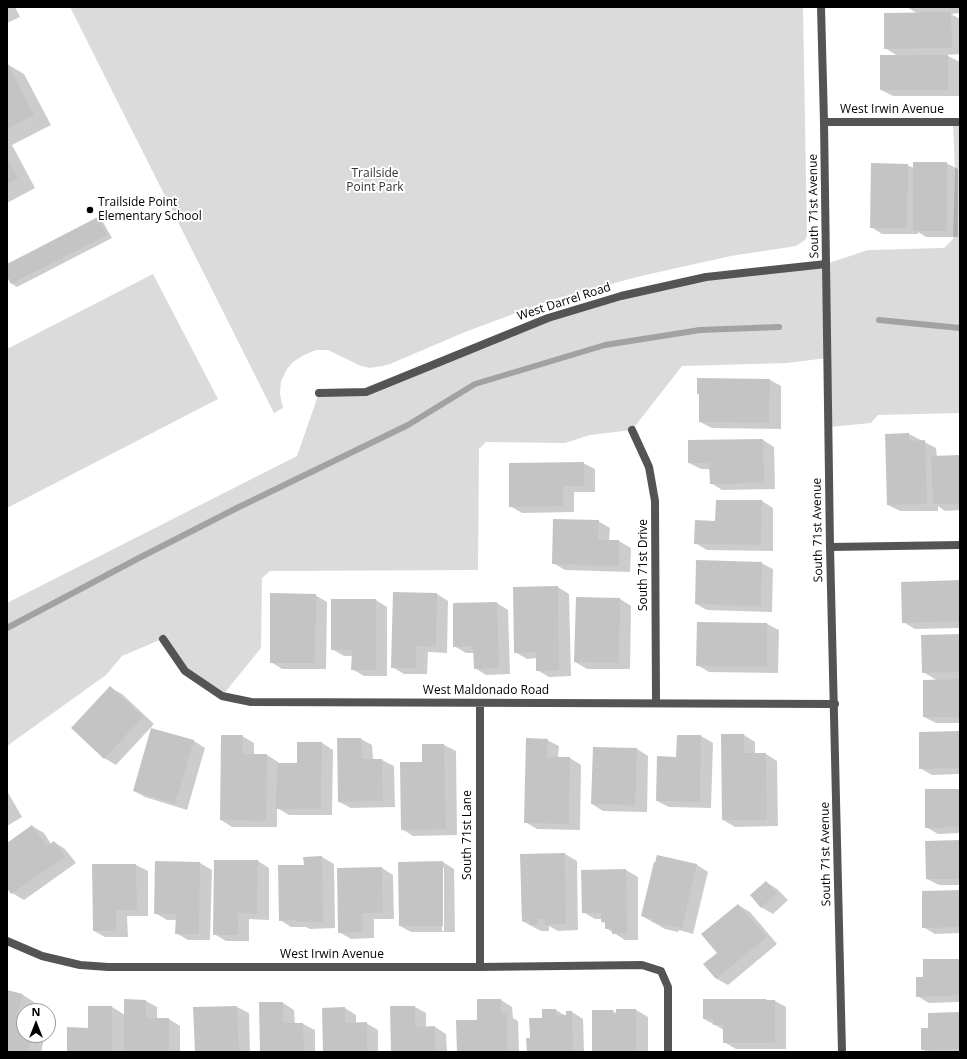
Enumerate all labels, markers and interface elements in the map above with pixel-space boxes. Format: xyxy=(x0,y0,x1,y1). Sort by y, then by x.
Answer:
street label: West Irwin Avenue xyxy=(840,103,944,117)
street label: South 71st Avenue xyxy=(806,154,822,258)
park label: Trailside Point Park xyxy=(346,167,404,195)
place label: Trailside Point Elementary School xyxy=(98,196,202,224)
marker: Trailside Point Elementary School xyxy=(85,205,95,215)
street label: West Darrel Road xyxy=(515,280,613,324)
street label: South 71st Avenue xyxy=(810,478,826,582)
street label: South 71st Drive xyxy=(637,519,651,611)
street label: West Maldonado Road xyxy=(423,684,549,698)
street label: South 71st Lane xyxy=(461,790,475,880)
street label: South 71st Avenue xyxy=(818,802,834,906)
street label: West Irwin Avenue xyxy=(280,948,384,962)
north arrow xyxy=(16,1003,56,1043)
text: N xyxy=(32,1004,40,1019)

